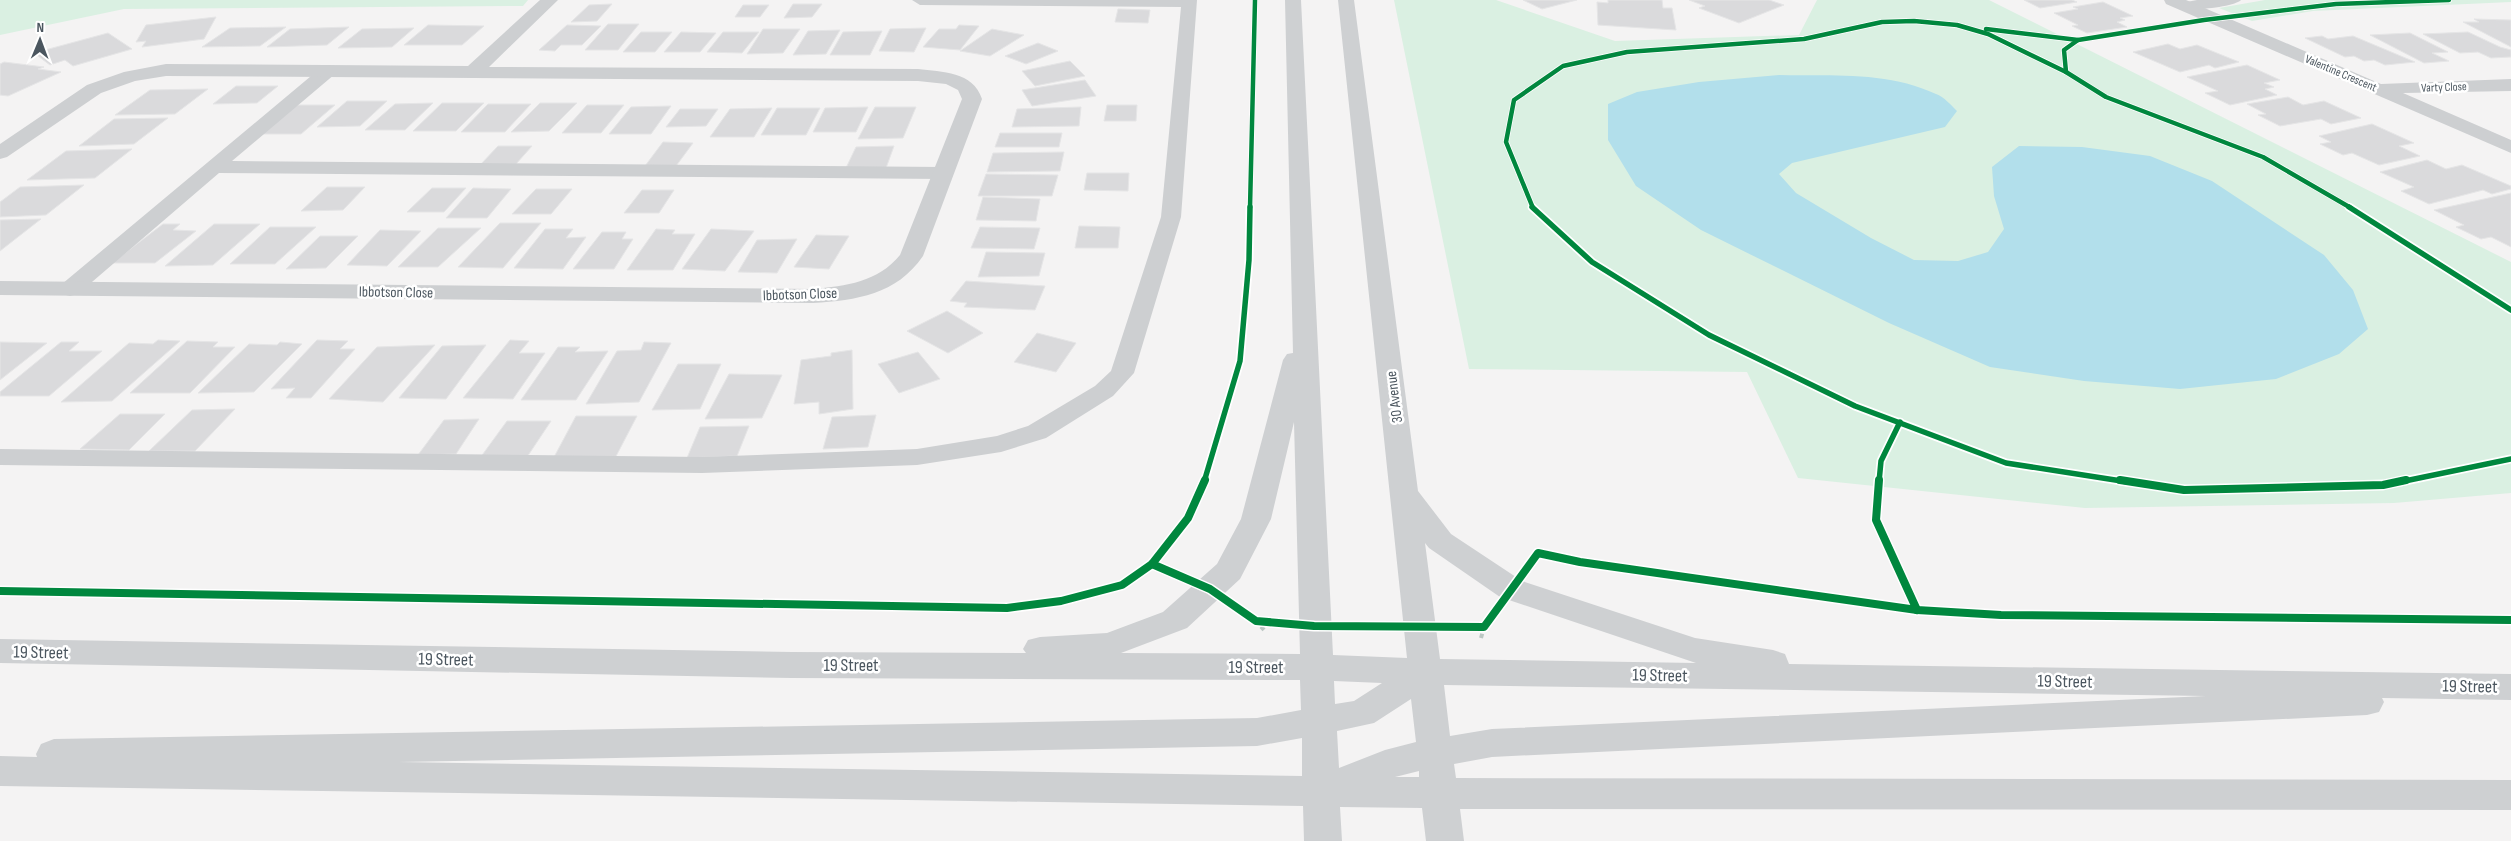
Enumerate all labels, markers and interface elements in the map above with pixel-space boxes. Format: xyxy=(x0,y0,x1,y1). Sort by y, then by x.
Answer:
north arrow xyxy=(15,15,65,65)
text: N xyxy=(36,19,44,36)
street label: Valentine Crescent xyxy=(2303,52,2379,95)
street label: Varty Close xyxy=(2421,79,2467,96)
street label: Ibbotson Close xyxy=(359,282,433,303)
street label: Ibbotson Close xyxy=(763,284,837,305)
street label: 30 Avenue xyxy=(1382,370,1407,424)
street label: 19 Street xyxy=(13,642,69,663)
street label: 19 Street xyxy=(418,649,474,670)
street label: 19 Street xyxy=(823,655,879,676)
street label: 19 Street xyxy=(1228,657,1284,678)
street label: 19 Street xyxy=(1632,665,1688,686)
street label: 19 Street xyxy=(2037,671,2093,692)
street label: 19 Street xyxy=(2442,676,2498,697)

